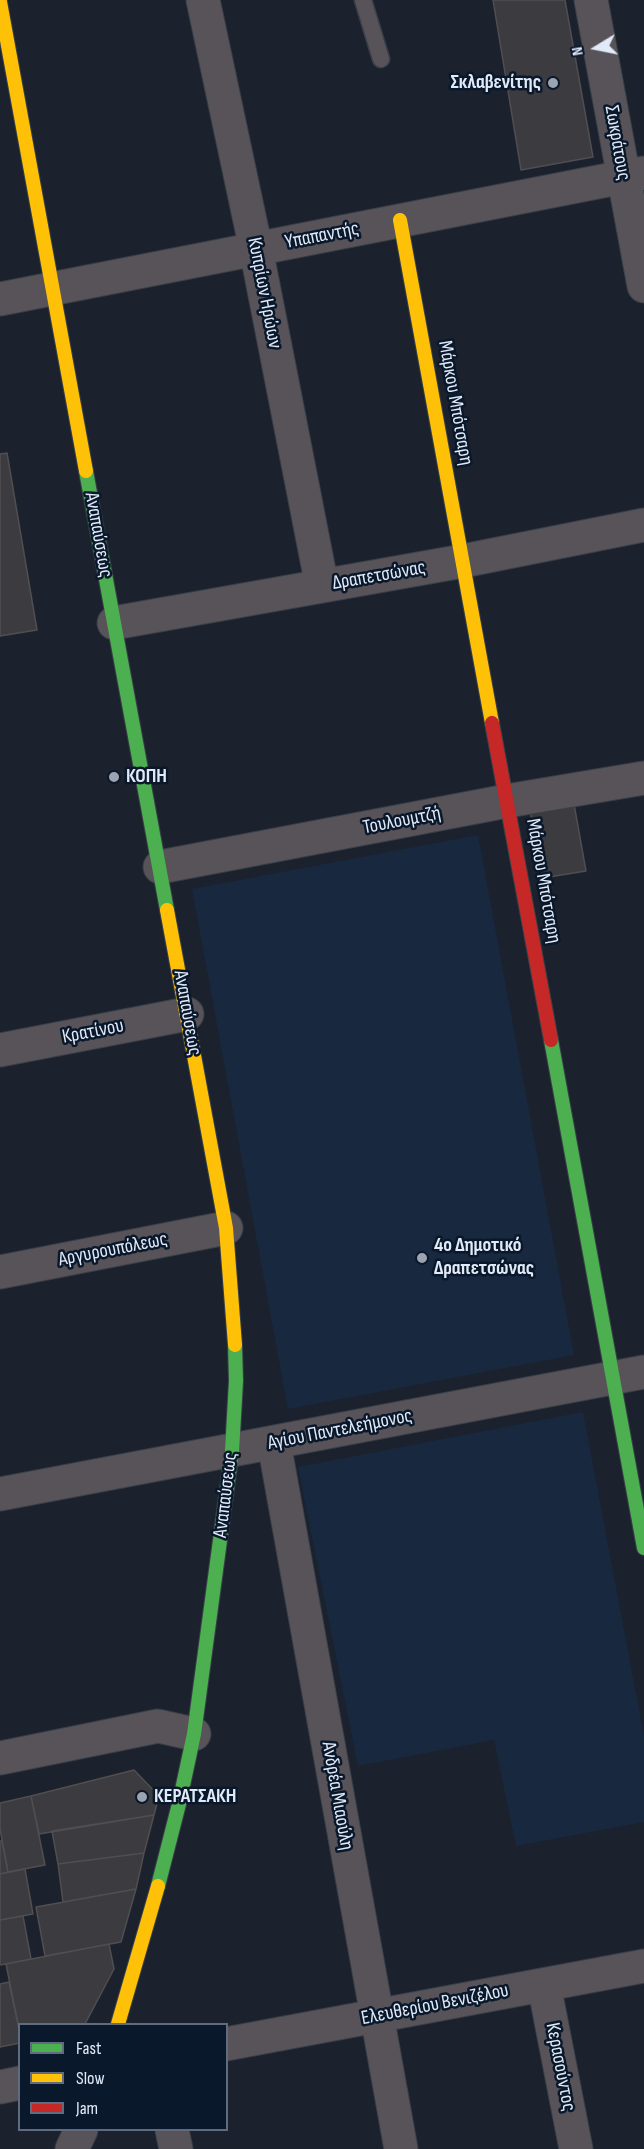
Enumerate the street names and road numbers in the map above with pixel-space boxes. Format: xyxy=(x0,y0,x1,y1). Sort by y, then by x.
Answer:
street label: Σωκράτους xyxy=(599,104,635,182)
street label: Υπαπαντής xyxy=(283,217,361,255)
street label: Κυπρίων Ηρώων xyxy=(241,235,287,351)
street label: Μάρκου Μπότσαρη xyxy=(432,339,478,467)
street label: Αναπαύσεως xyxy=(79,491,117,579)
street label: Δραπετσώνας xyxy=(331,556,427,596)
street label: Τουλουμτζή xyxy=(361,802,443,840)
street label: Μάρκου Μπότσαρη xyxy=(520,817,566,945)
street label: Αναπαύσεως xyxy=(168,969,206,1057)
street label: Κρατίνου xyxy=(60,1014,126,1050)
street label: Αργυρουπόλεως xyxy=(56,1228,170,1272)
street label: Αγίου Παντελεήμονος xyxy=(266,1404,414,1456)
street label: Αναπαύσεως xyxy=(209,1451,243,1539)
street label: Ανδρέα Μιαούλη xyxy=(316,1740,358,1852)
street label: Ελευθερίου Βενιζέλου xyxy=(359,1979,511,2031)
street label: Κερασούντος xyxy=(540,2021,580,2113)

